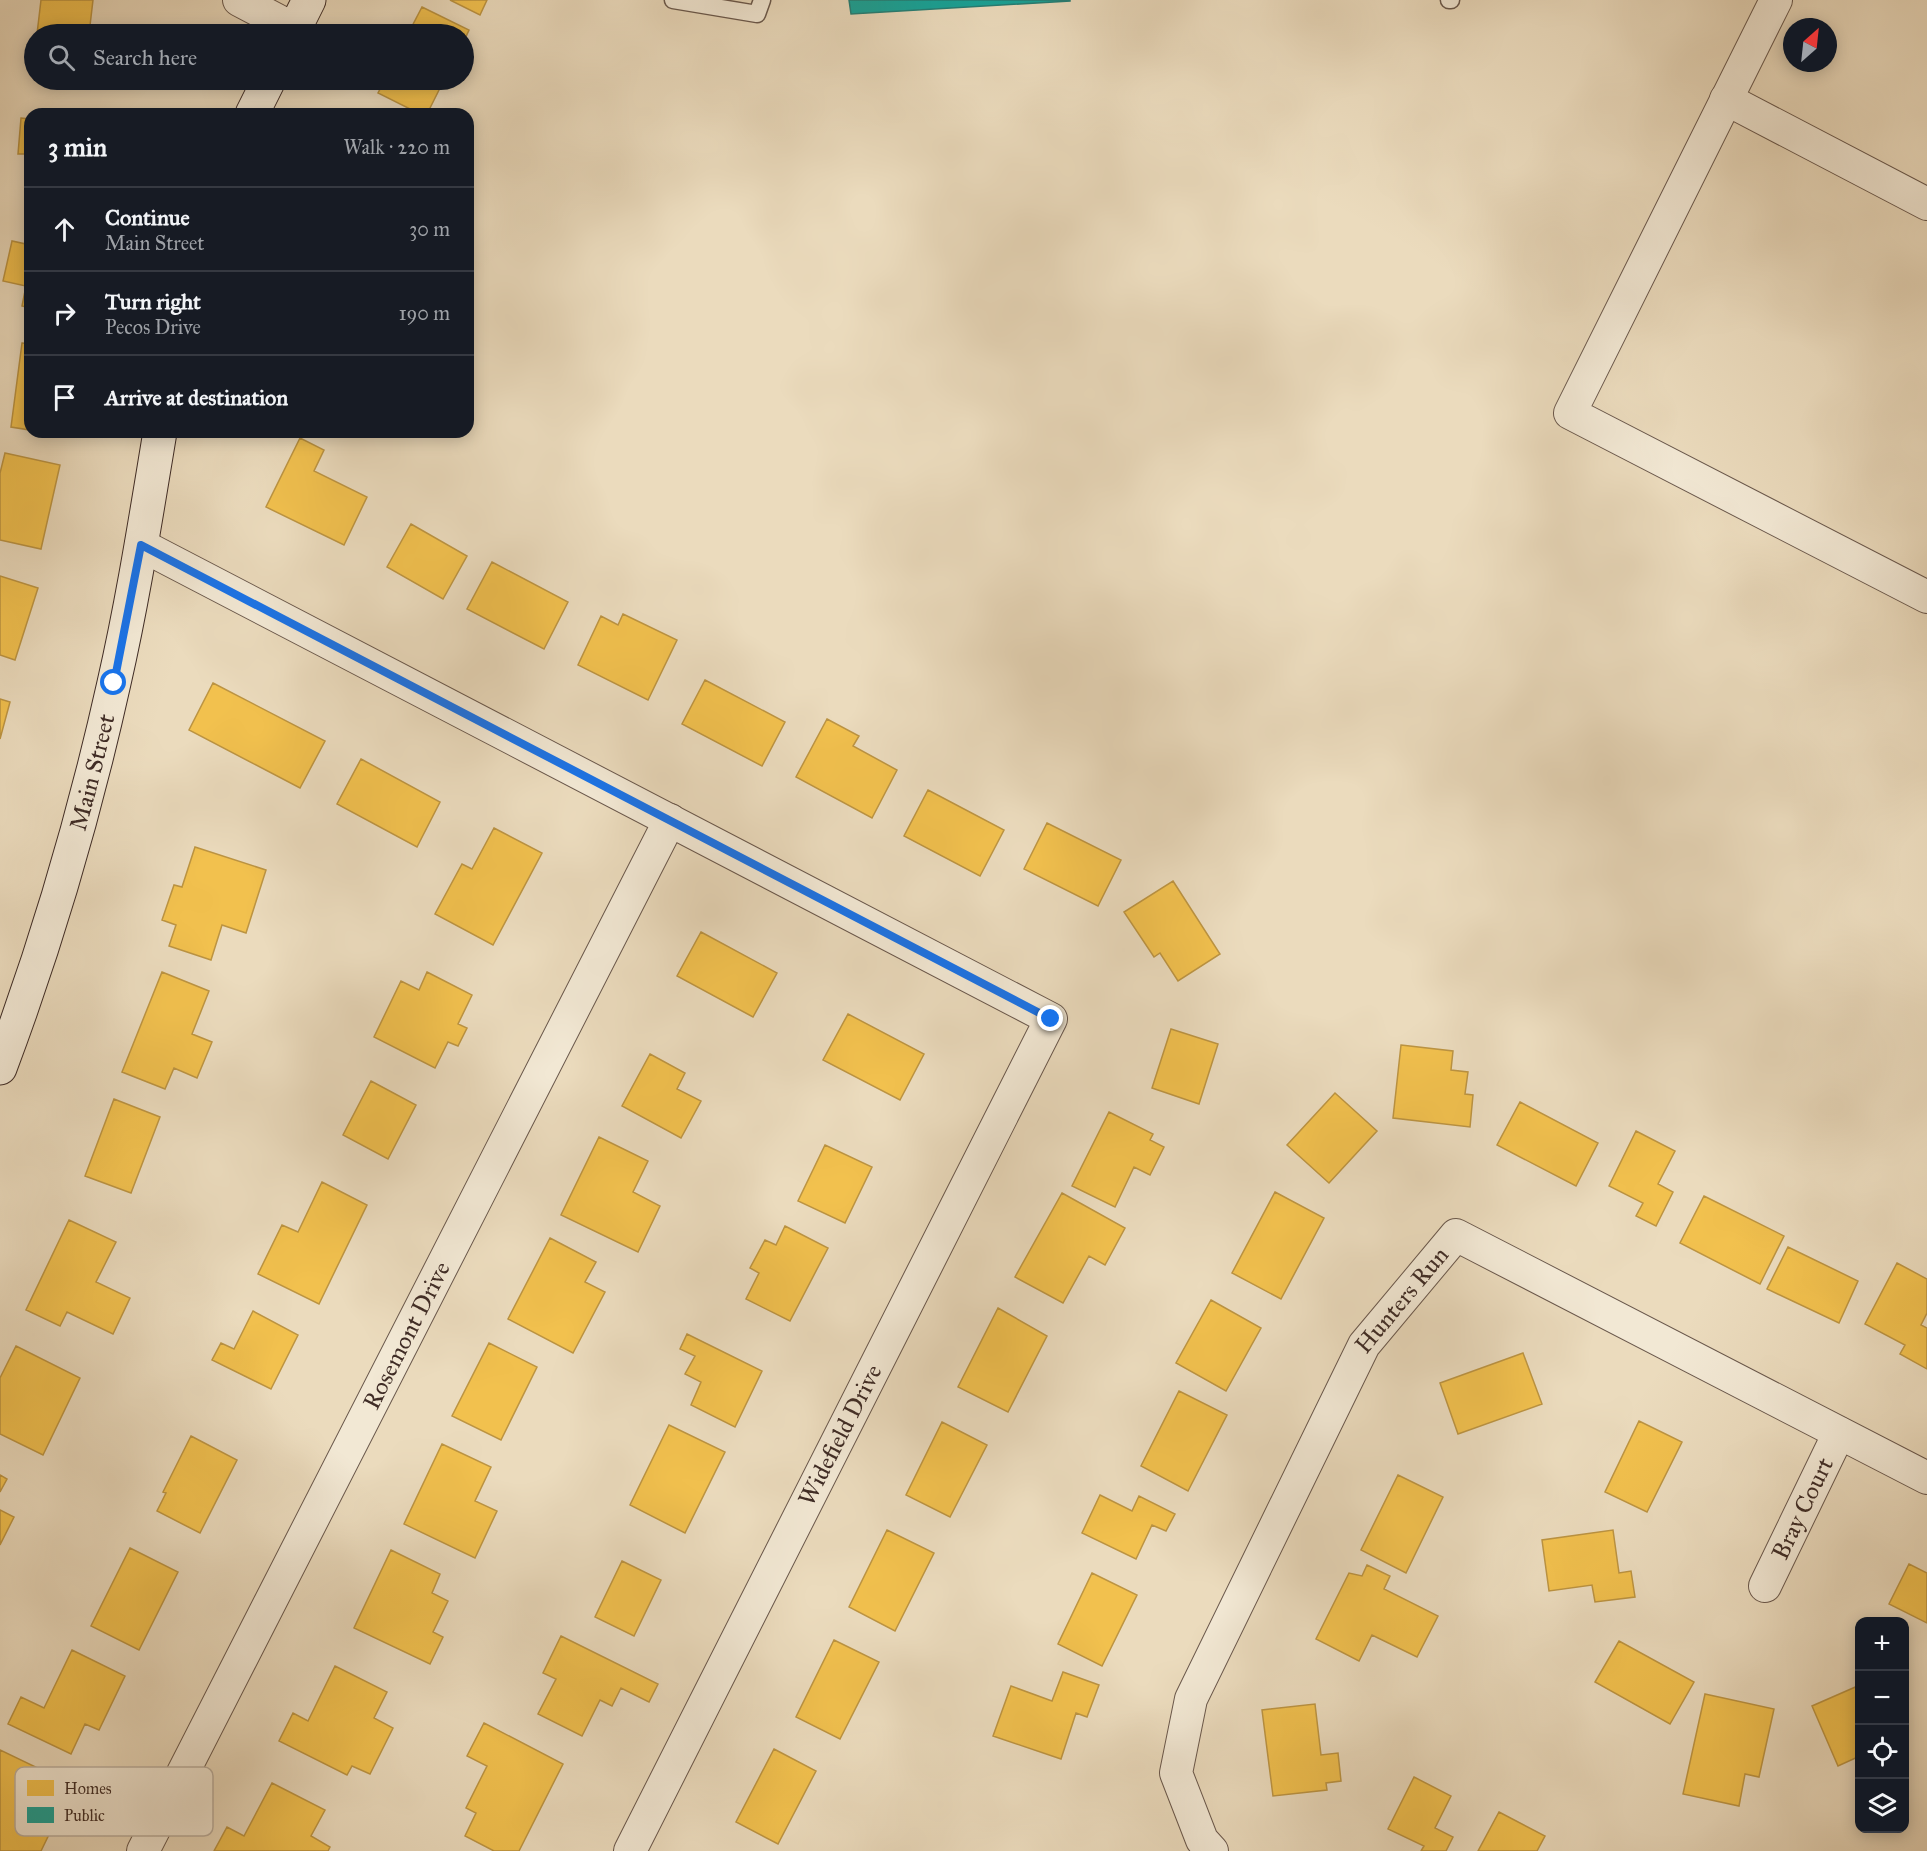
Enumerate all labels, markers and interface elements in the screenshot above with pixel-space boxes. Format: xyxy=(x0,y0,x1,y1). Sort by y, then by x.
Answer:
north arrow xyxy=(1783,18,1837,72)
search box xyxy=(24,24,474,90)
icon: search xyxy=(45,41,78,74)
text: Search here xyxy=(93,44,197,71)
text: 3 min xyxy=(48,131,107,163)
text: Walk · 220 m xyxy=(343,135,450,159)
text: Continue xyxy=(105,204,190,231)
icon: ahead xyxy=(48,213,81,246)
text: 30 m xyxy=(409,217,450,241)
text: Main Street xyxy=(105,231,204,255)
text: Turn right xyxy=(105,288,201,315)
icon: right xyxy=(48,297,81,330)
text: 190 m xyxy=(399,301,450,325)
text: Pecos Drive xyxy=(105,315,201,339)
icon: arrive xyxy=(48,381,81,414)
text: Arrive at destination xyxy=(105,384,288,411)
route start xyxy=(100,669,126,695)
street label: Main Street xyxy=(63,710,122,834)
route end xyxy=(1037,1005,1063,1031)
street label: Hunters Run xyxy=(1348,1240,1455,1359)
street label: Rosemont Drive xyxy=(356,1256,457,1414)
street label: Widefield Drive xyxy=(792,1359,888,1511)
street label: Bray Court xyxy=(1765,1452,1840,1565)
map controls xyxy=(1855,1617,1909,1833)
button: + xyxy=(1855,1617,1909,1671)
button: − xyxy=(1855,1671,1909,1725)
button: locate xyxy=(1855,1725,1909,1779)
legend xyxy=(15,1767,213,1836)
text: Homes xyxy=(64,1779,112,1798)
button: layers xyxy=(1855,1779,1909,1833)
text: Public xyxy=(64,1806,105,1825)

